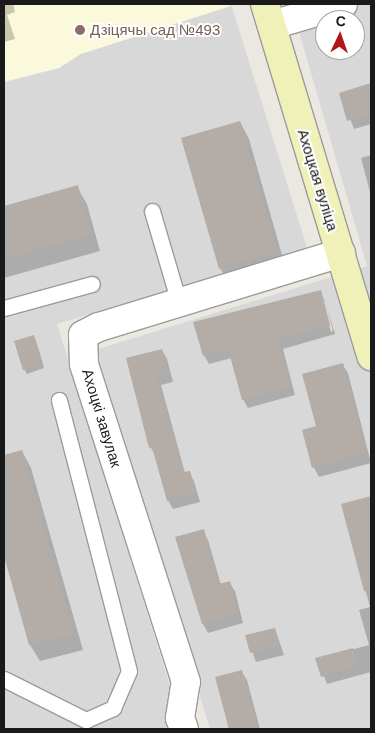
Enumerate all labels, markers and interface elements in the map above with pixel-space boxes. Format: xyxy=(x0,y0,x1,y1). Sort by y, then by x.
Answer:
north arrow xyxy=(315,10,365,60)
text: С xyxy=(335,13,346,29)
place label: Дзіцячы сад №493 xyxy=(90,21,220,39)
marker: Дзіцячы сад №493 xyxy=(74,24,86,36)
street label: Ахоцкая вуліца xyxy=(294,127,342,233)
street label: Ахоцкі завулак xyxy=(78,367,126,469)

